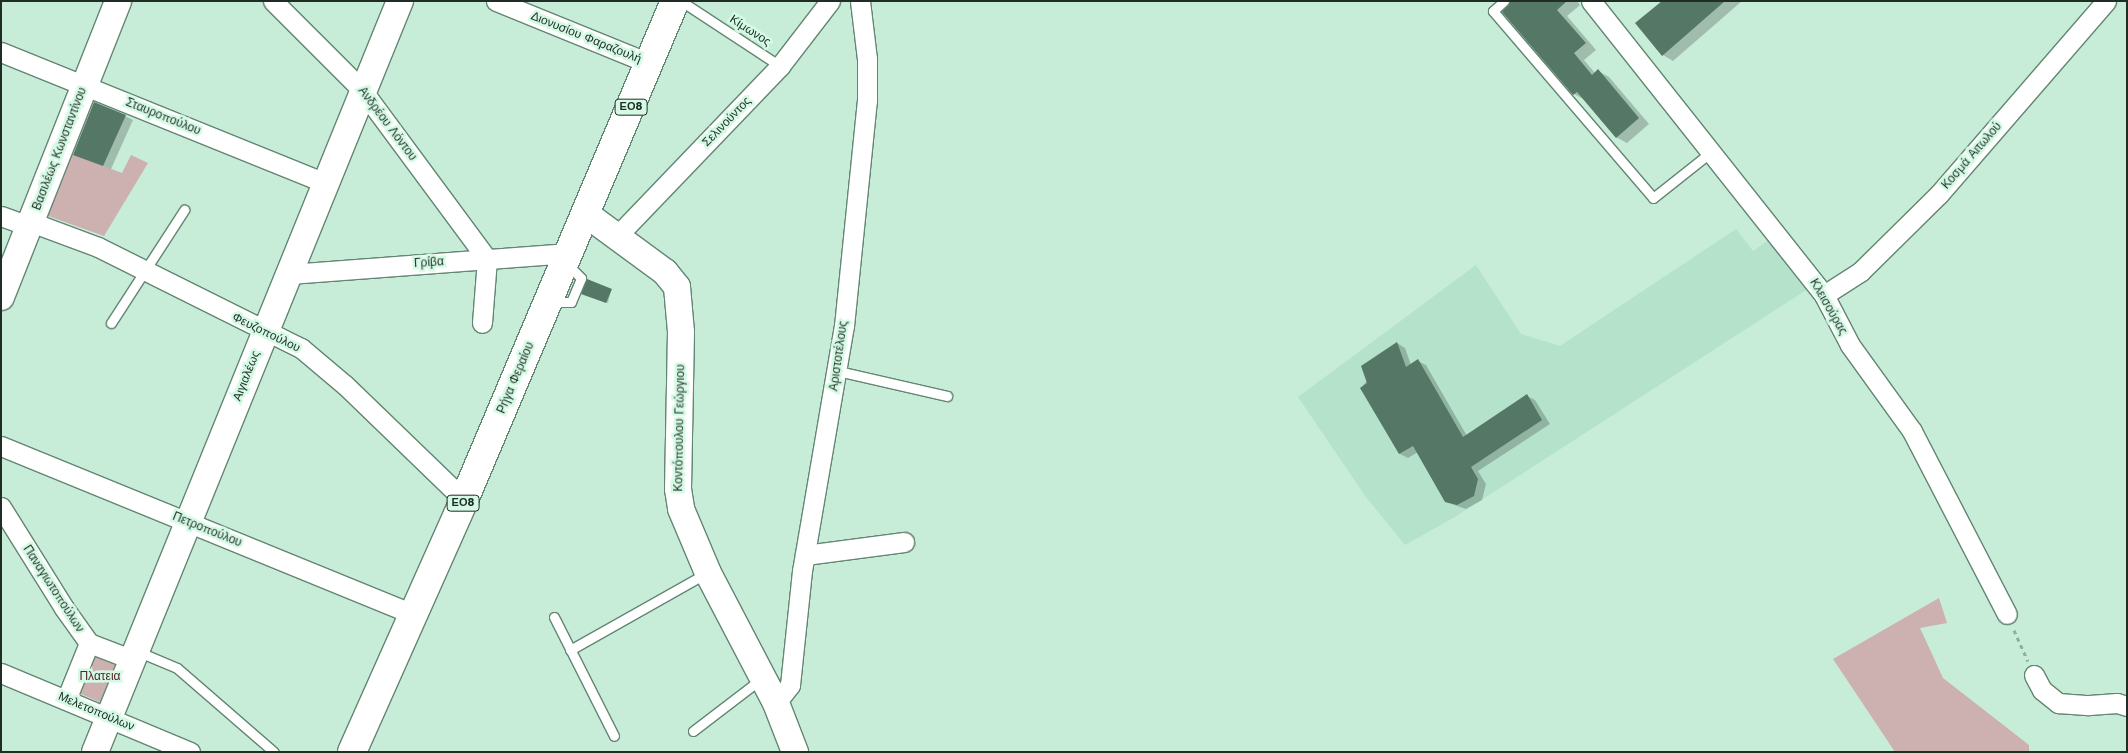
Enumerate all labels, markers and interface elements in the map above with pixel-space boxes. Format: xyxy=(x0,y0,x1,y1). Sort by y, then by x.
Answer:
street label: Διονυσίου Φαραζουλή xyxy=(529,9,643,67)
street label: Κίμωνος xyxy=(727,12,773,50)
street label: Ανδρέου Λόντου xyxy=(355,84,419,164)
street label: Βασιλέως Κωνσταντίνου xyxy=(30,86,90,212)
street label: Σελινούντος xyxy=(700,94,754,150)
street label: Σταυροπούλου xyxy=(123,95,203,139)
road number: ΕΟ8 xyxy=(614,98,648,115)
street label: Κοσμά Αιτωλού xyxy=(1939,120,2005,192)
street label: Γρίβα xyxy=(414,255,444,271)
street label: Κλεισούρας xyxy=(1806,276,1850,338)
street label: Φευζοπούλου xyxy=(230,310,302,356)
street label: Αριστοτέλους xyxy=(827,320,851,392)
street label: Ρήγα Φεραίου xyxy=(494,340,538,416)
street label: Αιγιαλέως xyxy=(230,349,264,403)
street label: Κοντόπουλου Γεώργιου xyxy=(672,364,688,492)
road number: ΕΟ8 xyxy=(446,494,480,512)
street label: Πετροπούλου xyxy=(170,510,244,550)
street label: Παναγιωτοπούλων xyxy=(19,543,87,635)
park label: Πλατεια xyxy=(79,670,121,684)
street label: Μελετοπούλων xyxy=(56,690,136,734)

